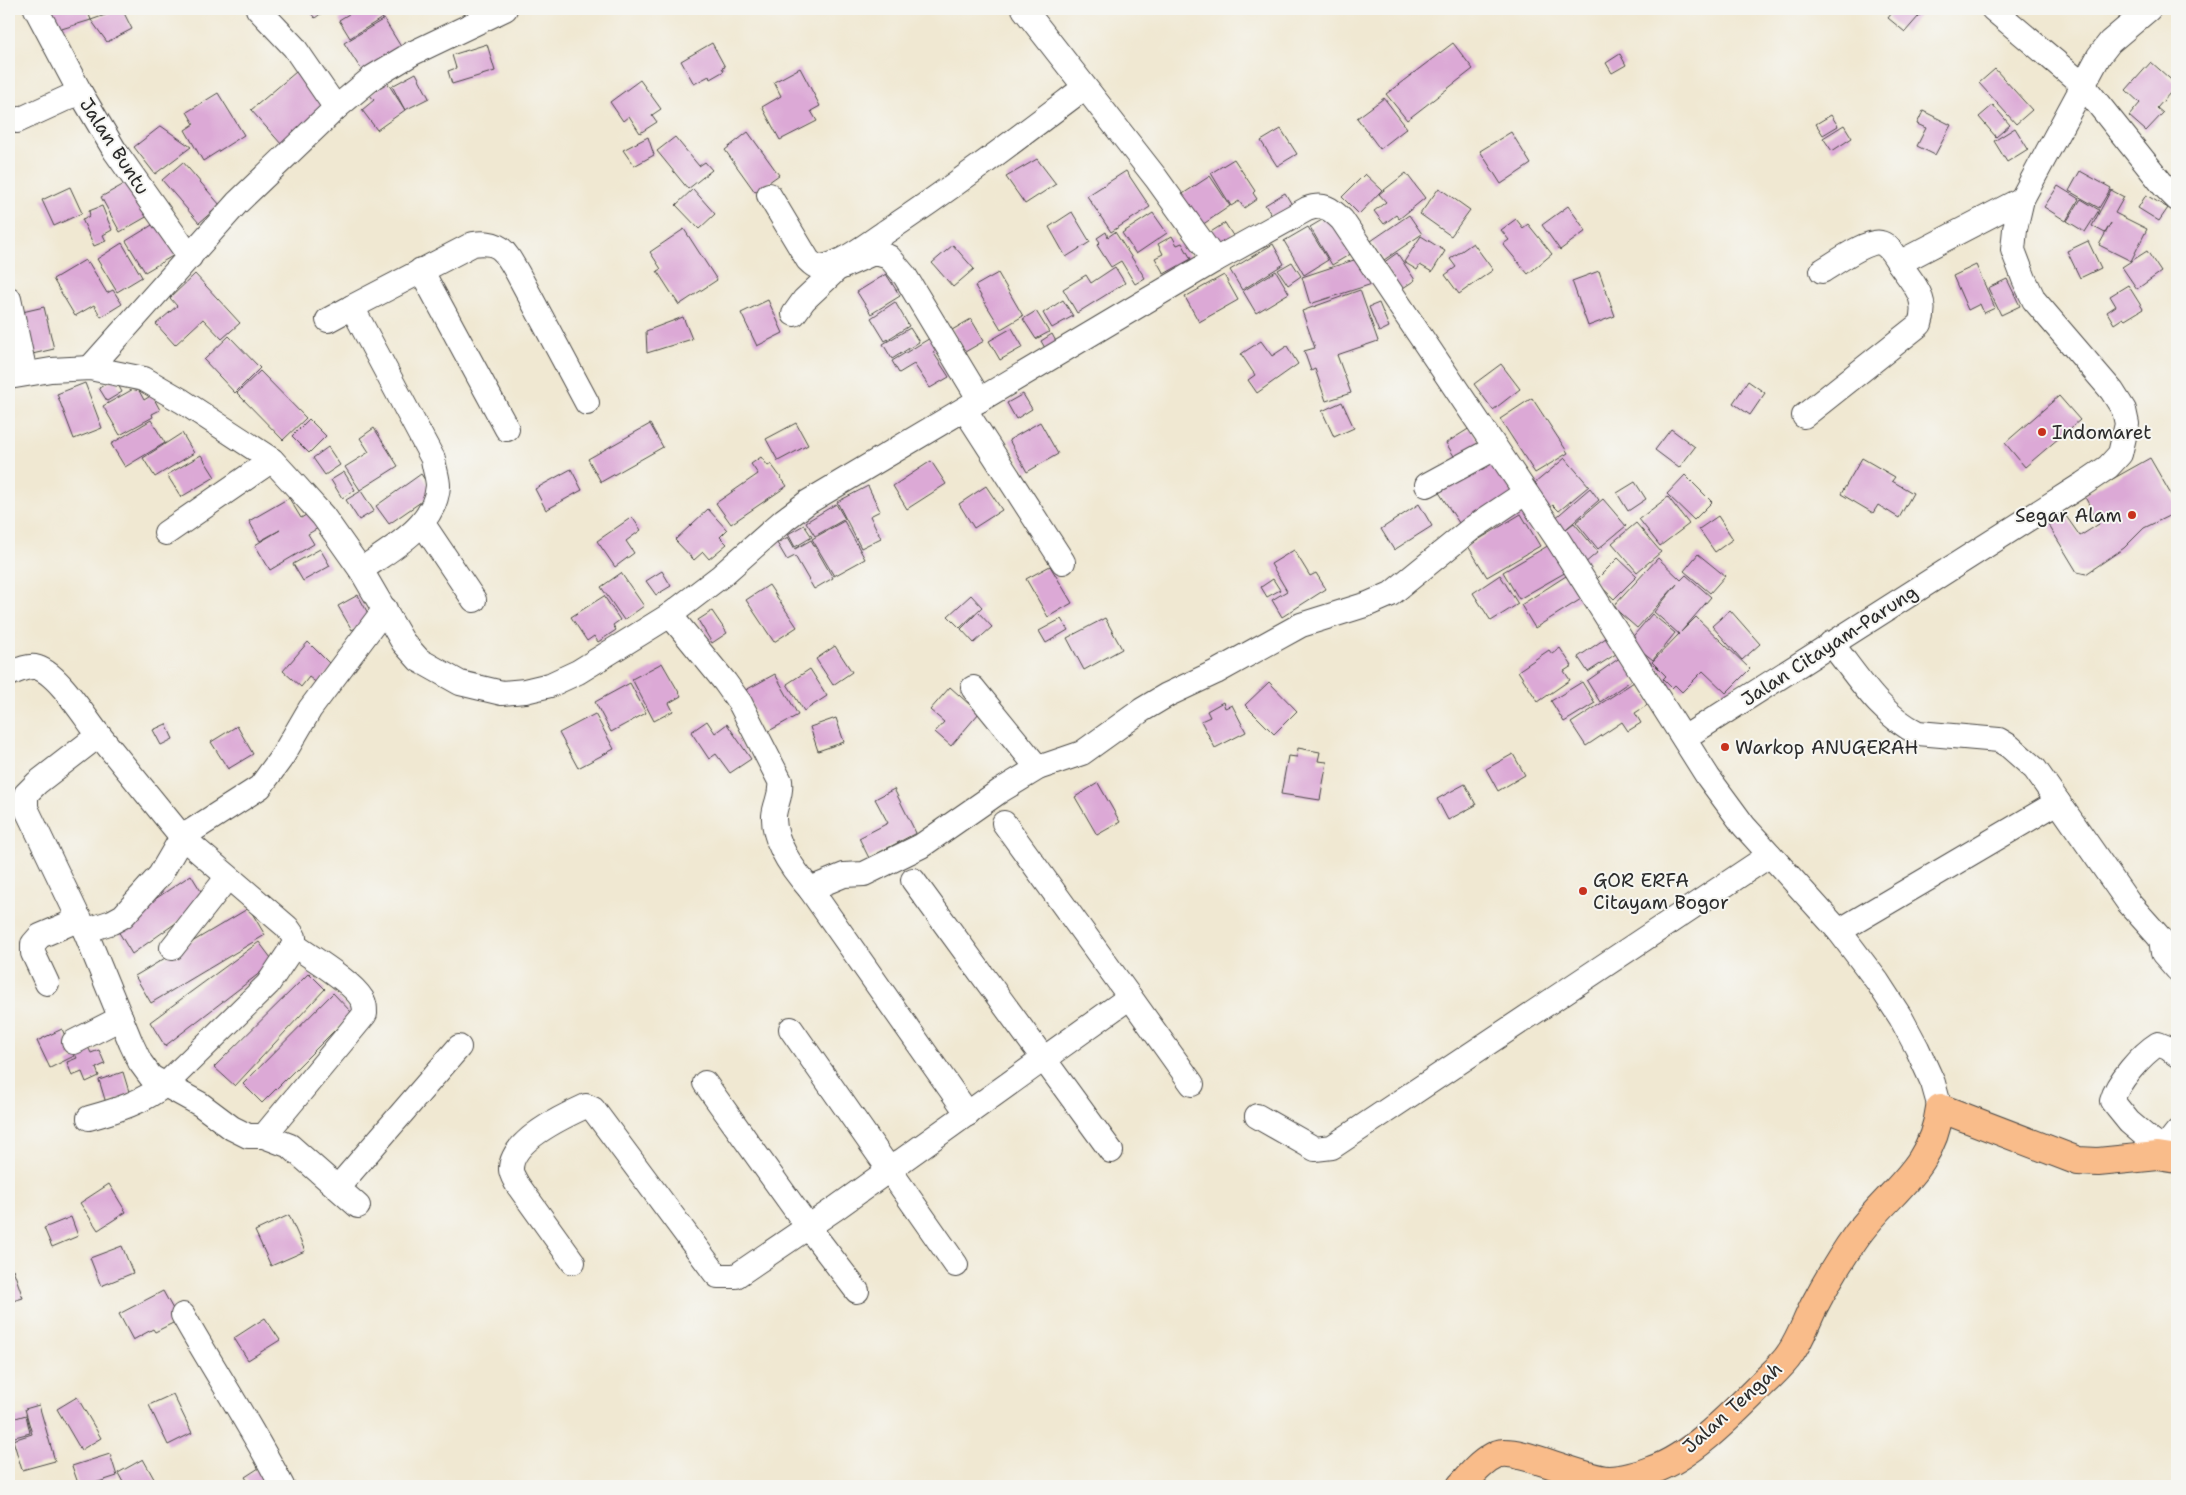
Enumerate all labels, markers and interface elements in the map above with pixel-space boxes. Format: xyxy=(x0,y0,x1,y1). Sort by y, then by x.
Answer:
street label: Jalan Buntu xyxy=(74,93,155,200)
place label: Indomaret xyxy=(2052,420,2152,445)
marker: Indomaret xyxy=(2036,426,2048,438)
place label: Segar Alam xyxy=(2015,503,2122,528)
marker: Segar Alam xyxy=(2126,509,2138,521)
street label: Jalan Citayam-Parung xyxy=(1737,579,1922,712)
place label: Warkop ANUGERAH xyxy=(1735,735,1918,760)
marker: Warkop ANUGERAH xyxy=(1719,741,1731,753)
place label: GOR ERFA Citayam Bogor xyxy=(1593,868,1729,915)
marker: GOR ERFA Citayam Bogor xyxy=(1577,885,1589,897)
street label: Jalan Tengah xyxy=(1677,1356,1787,1459)

